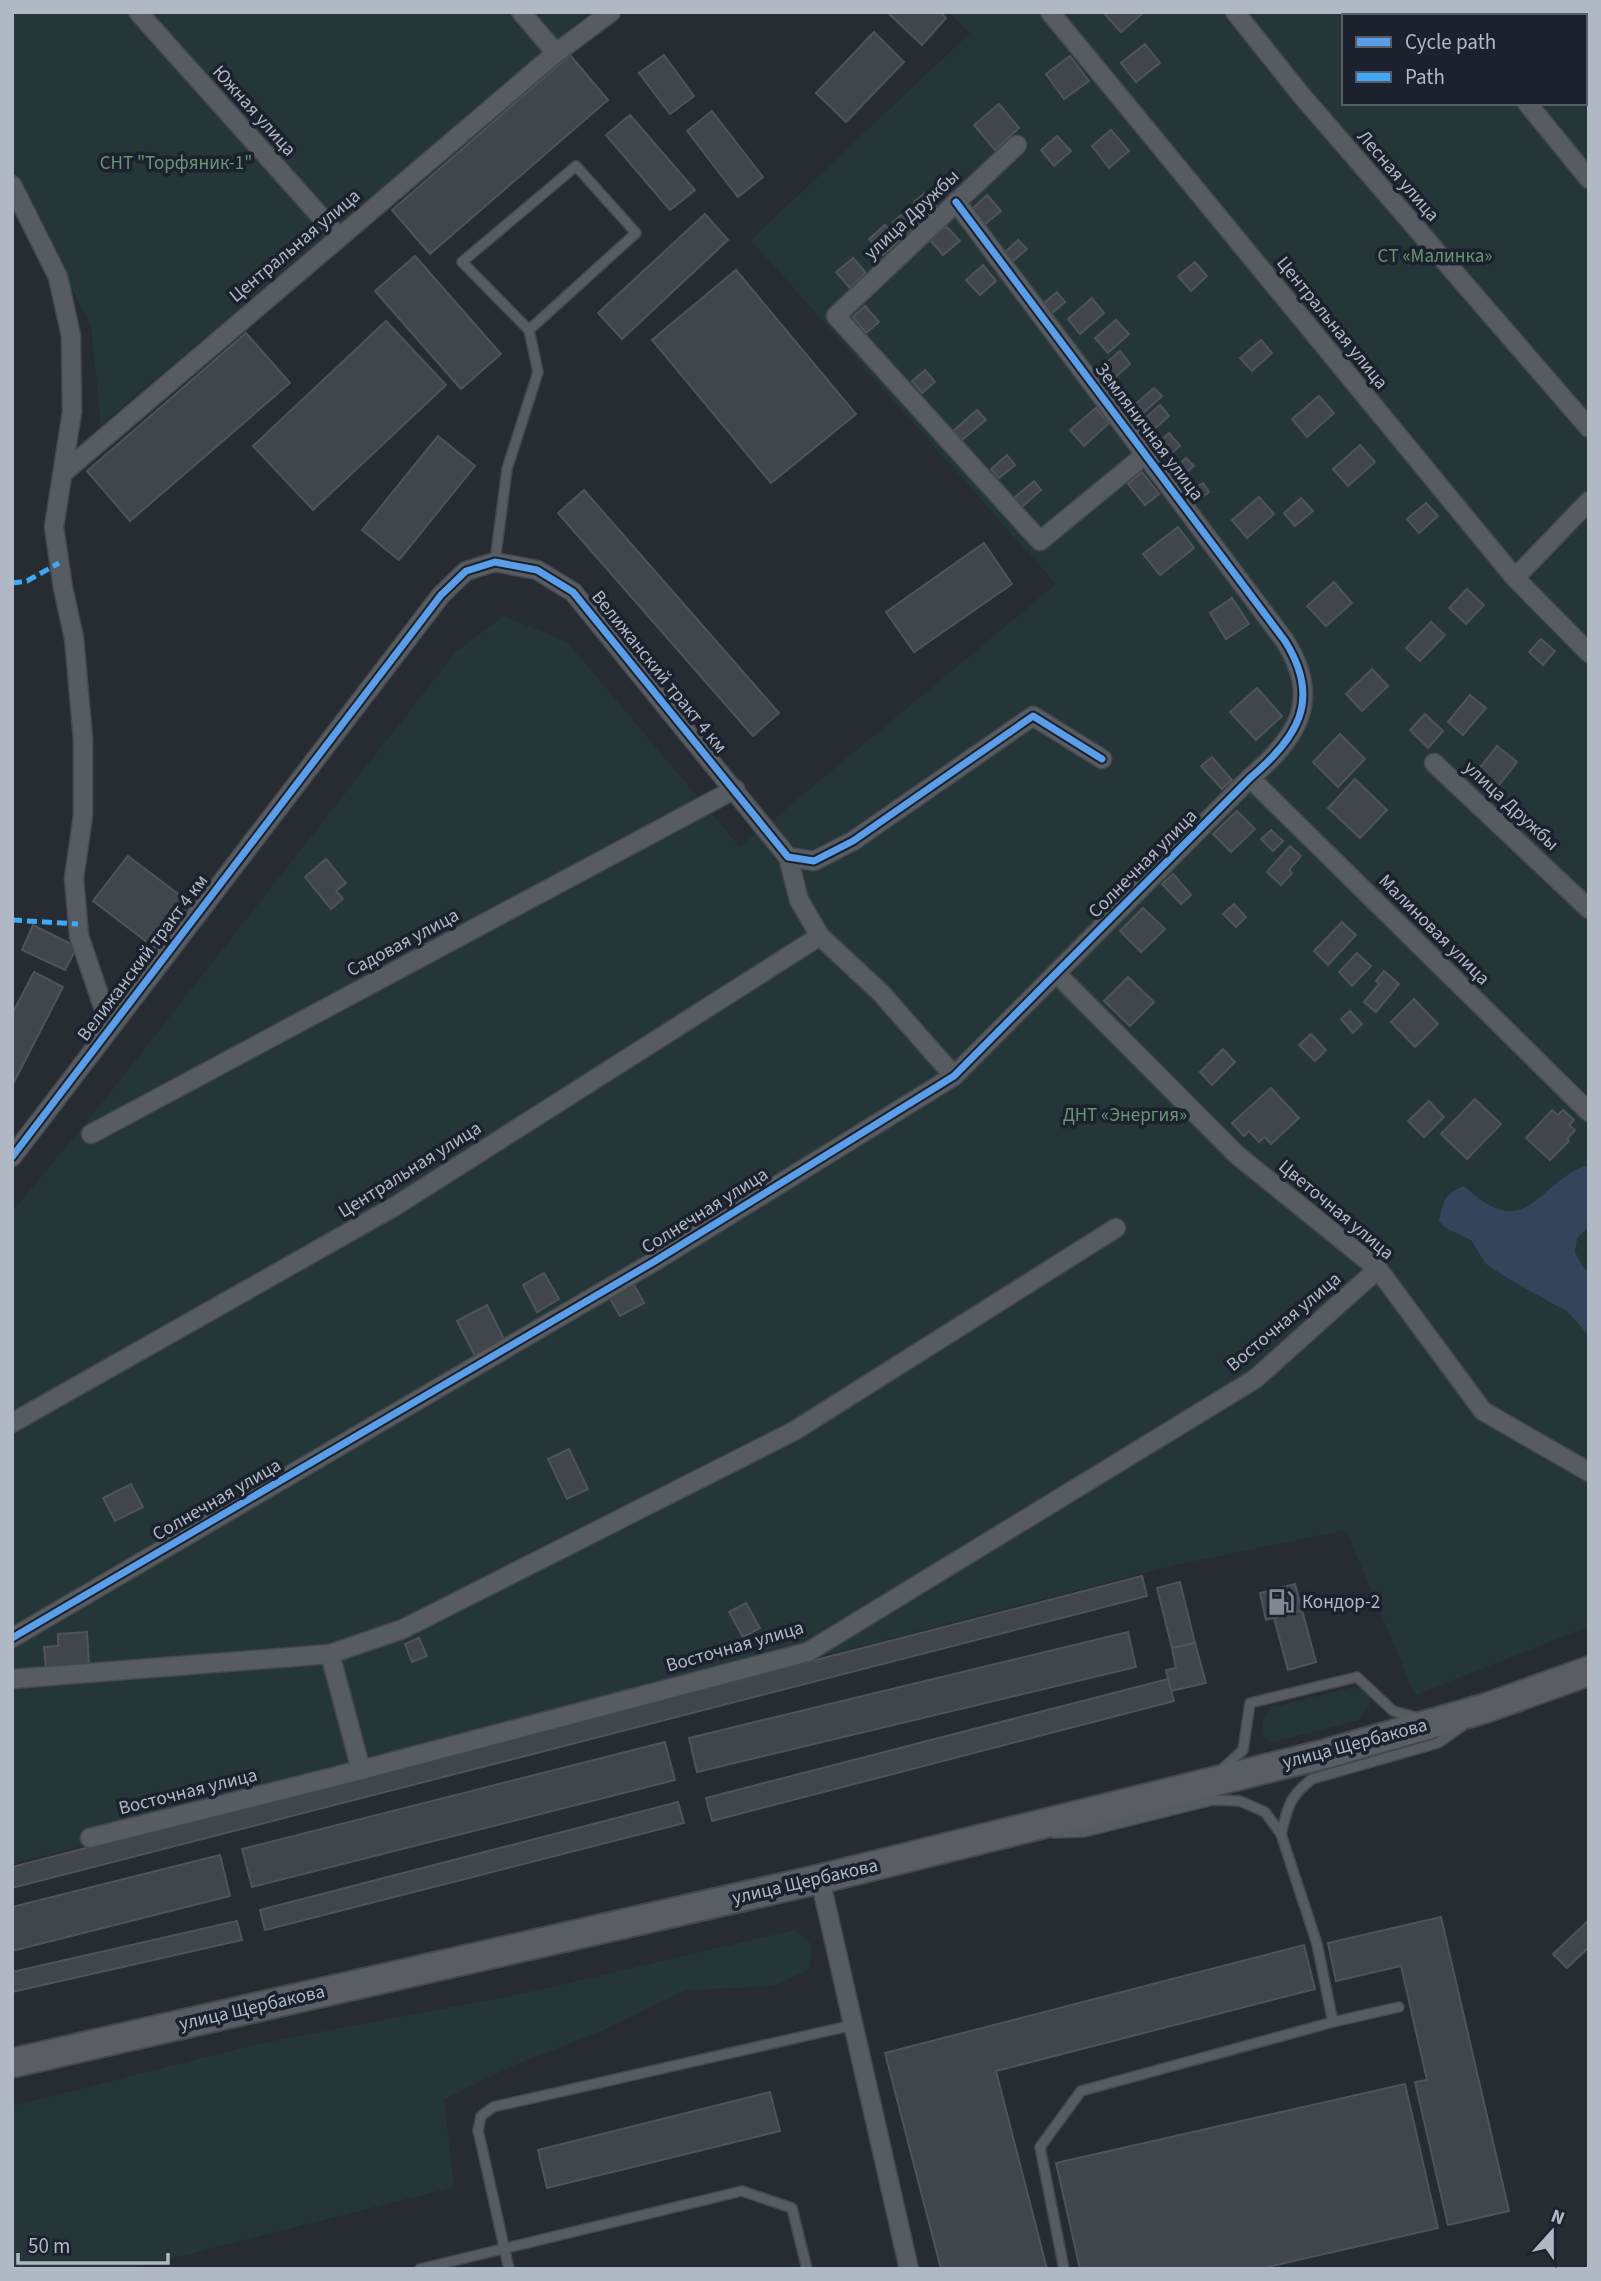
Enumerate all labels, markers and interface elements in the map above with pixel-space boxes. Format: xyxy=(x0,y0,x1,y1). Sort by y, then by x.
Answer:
legend xyxy=(1342,14,1587,105)
text: Cycle path xyxy=(1405,27,1496,57)
street label: Южная улица xyxy=(206,60,302,162)
text: Path xyxy=(1405,62,1445,92)
street label: Лесная улица xyxy=(1351,124,1445,228)
park label: СНТ "Торфяник-1" xyxy=(100,150,252,177)
street label: улица Дружбы xyxy=(858,164,966,266)
street label: Центральная улица xyxy=(223,183,367,309)
park label: CТ «Малинка» xyxy=(1378,243,1492,270)
street label: Центральная улица xyxy=(1270,251,1394,395)
street label: Земляничная улица xyxy=(1088,357,1210,507)
street label: Велижанский тракт 4 км xyxy=(585,585,733,759)
street label: улица Дружбы xyxy=(1457,755,1565,857)
street label: Солнечная улица xyxy=(1082,803,1204,925)
street label: Малиновая улица xyxy=(1372,868,1496,992)
street label: Велижанский тракт 4 км xyxy=(71,869,215,1047)
street label: Садовая улица xyxy=(342,902,464,984)
park label: ДНТ «Энергия» xyxy=(1063,1102,1187,1129)
street label: Центральная улица xyxy=(333,1115,487,1225)
street label: Цветочная улица xyxy=(1272,1154,1400,1266)
street label: Солнечная улица xyxy=(636,1161,774,1261)
street label: Восточная улица xyxy=(1221,1266,1347,1378)
street label: Солнечная улица xyxy=(148,1452,286,1548)
fuel station icon: Кондор-2 xyxy=(1266,1587,1296,1617)
place label: Кондор-2 xyxy=(1302,1589,1380,1616)
street label: Восточная улица xyxy=(663,1614,807,1680)
street label: улица Щербакова xyxy=(1280,1712,1430,1776)
street label: Восточная улица xyxy=(116,1762,260,1822)
street label: улица Щербакова xyxy=(729,1852,881,1912)
street label: улица Щербакова xyxy=(176,1978,328,2038)
north arrow xyxy=(1517,2197,1587,2267)
text: N xyxy=(1547,2203,1568,2232)
scale bar xyxy=(18,2222,168,2266)
text: 50 m xyxy=(28,2231,70,2261)

